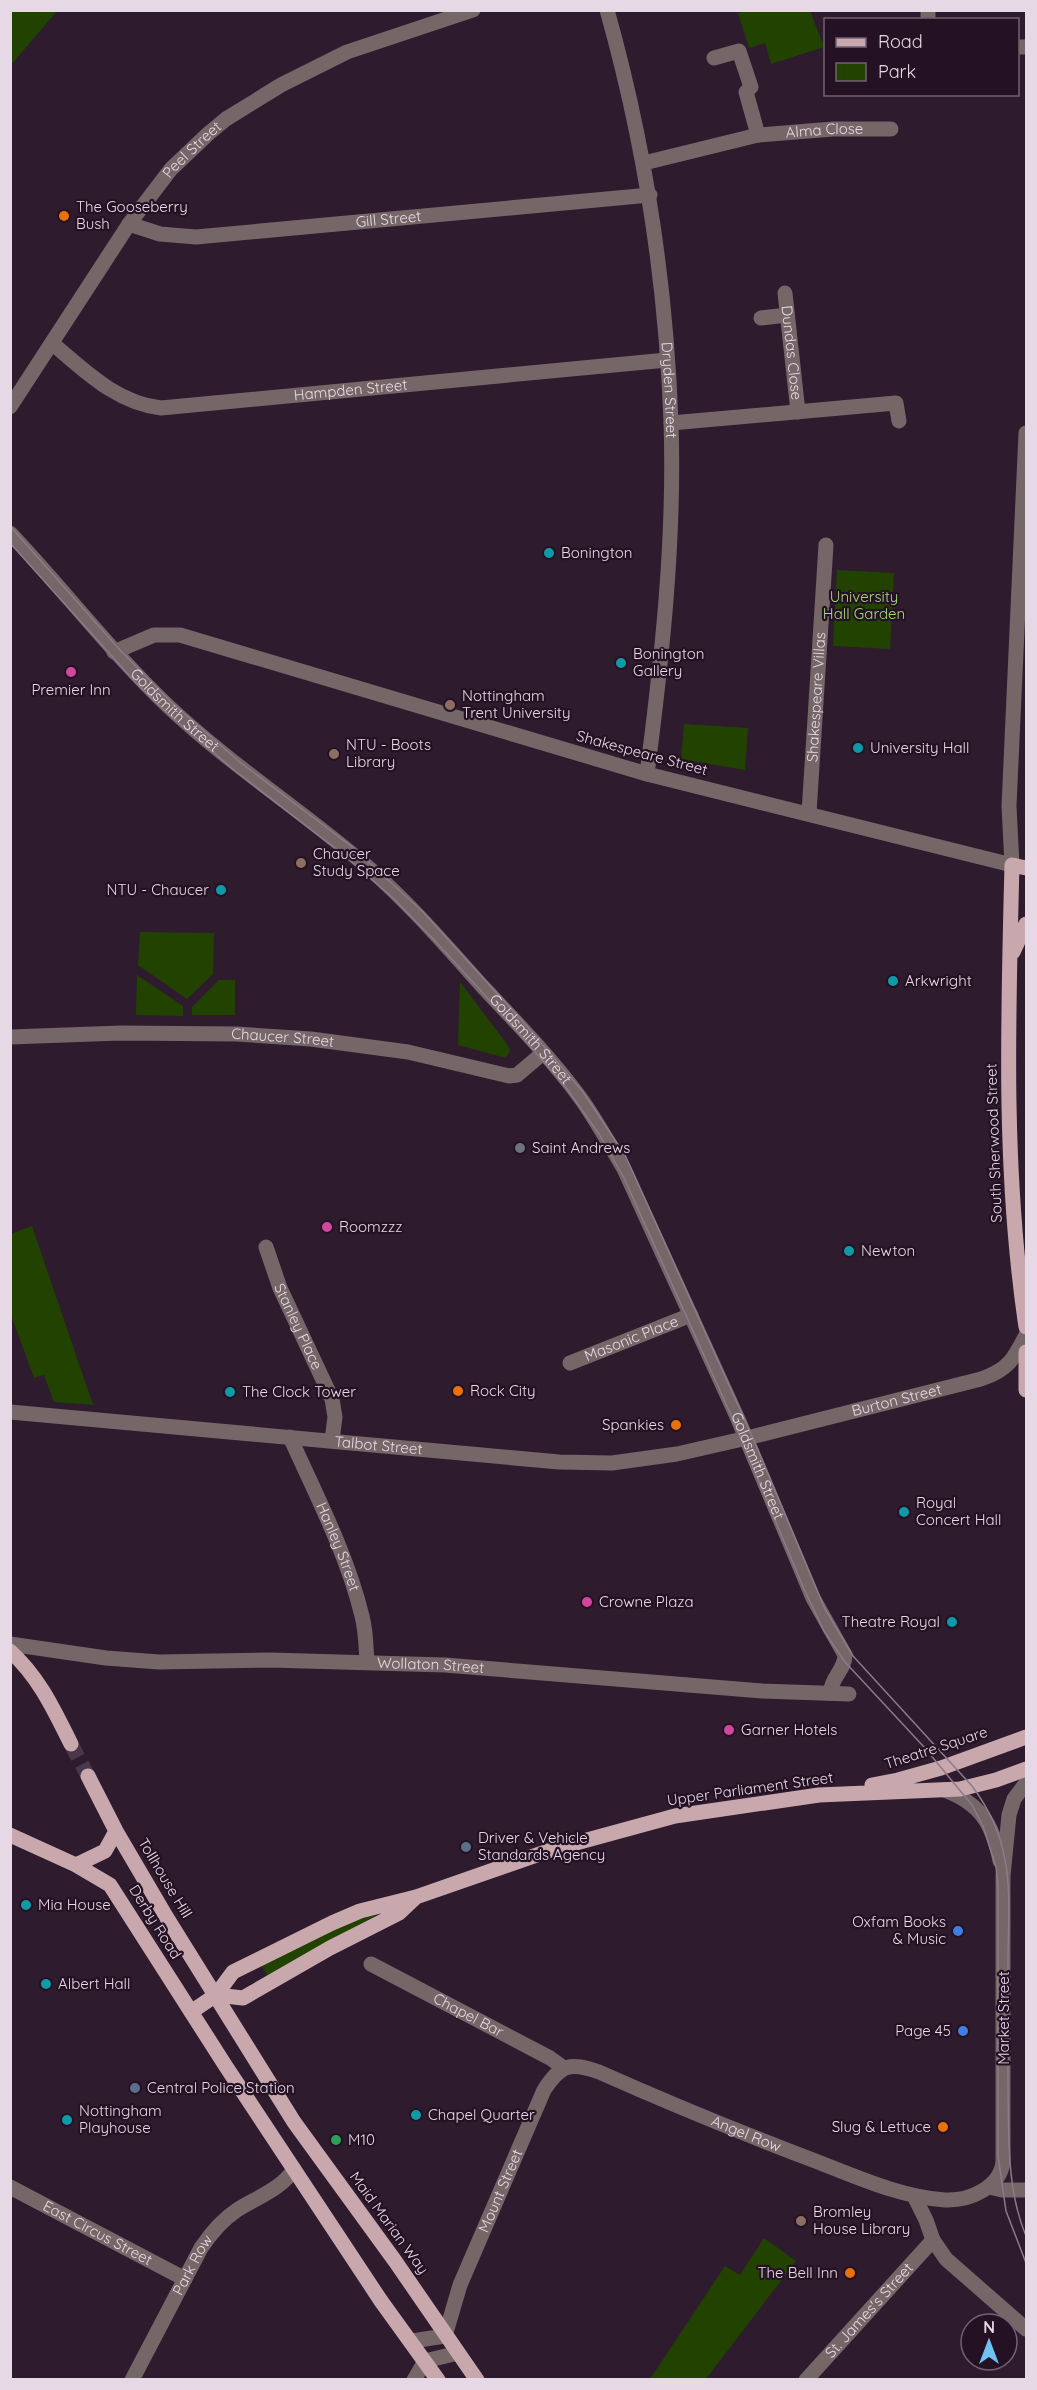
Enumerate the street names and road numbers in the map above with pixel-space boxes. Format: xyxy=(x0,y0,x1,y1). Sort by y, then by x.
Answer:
street label: Peel Street xyxy=(158,117,225,181)
street label: Alma Close xyxy=(785,119,863,142)
street label: Gill Street xyxy=(355,206,422,231)
street label: Dundas Close xyxy=(777,304,807,401)
street label: Dryden Street xyxy=(657,341,681,438)
street label: Hampden Street xyxy=(293,375,408,404)
street label: Shakespeare Villas xyxy=(802,632,829,763)
street label: Goldsmith Street xyxy=(126,664,223,756)
street label: Shakespeare Street xyxy=(574,726,710,779)
street label: Goldsmith Street xyxy=(485,990,576,1088)
street label: Chaucer Street xyxy=(231,1024,335,1051)
street label: South Sherwood Street xyxy=(981,1063,1006,1223)
street label: Stanley Place xyxy=(270,1280,327,1373)
street label: Masonic Place xyxy=(582,1311,681,1365)
street label: Burton Street xyxy=(850,1379,943,1420)
street label: Goldsmith Street xyxy=(727,1409,789,1522)
street label: Talbot Street xyxy=(334,1432,423,1459)
street label: Hanley Street xyxy=(312,1499,365,1593)
street label: Wollaton Street xyxy=(377,1653,485,1677)
street label: Theatre Square xyxy=(882,1722,990,1773)
street label: Upper Parliament Street xyxy=(666,1767,834,1810)
street label: Tollhouse Hill xyxy=(134,1834,197,1921)
street label: Derby Road xyxy=(125,1881,186,1962)
street label: Market Street xyxy=(994,1971,1013,2065)
street label: Chapel Bar xyxy=(430,1988,507,2041)
street label: Angel Row xyxy=(708,2111,784,2156)
street label: Mount Street xyxy=(474,2146,526,2235)
street label: Maid Marian Way xyxy=(346,2168,433,2278)
street label: East Circus Street xyxy=(40,2196,156,2269)
street label: Park Row xyxy=(168,2231,216,2298)
street label: St. James's Street xyxy=(821,2258,917,2362)

